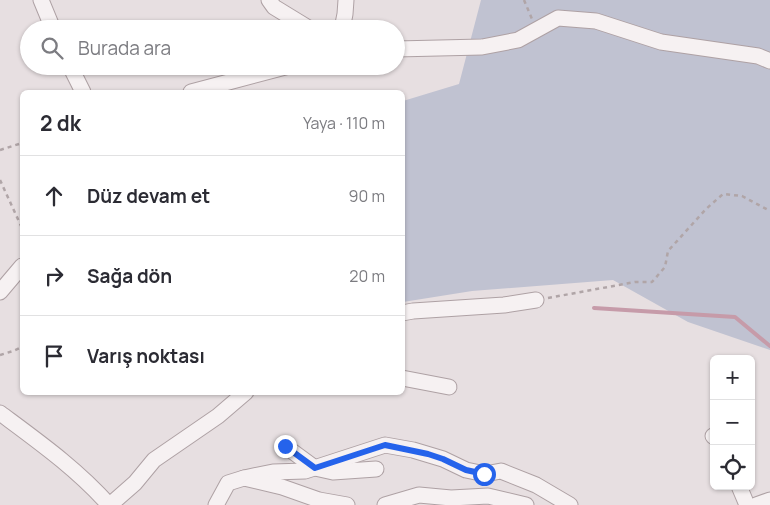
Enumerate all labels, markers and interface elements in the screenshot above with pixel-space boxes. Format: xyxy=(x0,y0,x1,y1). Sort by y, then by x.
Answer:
search box xyxy=(20,20,405,75)
icon: search xyxy=(38,34,66,62)
text: Burada ara xyxy=(78,35,171,61)
text: 2 dk xyxy=(40,109,81,137)
text: Yaya · 110 m xyxy=(303,112,385,134)
icon: ahead xyxy=(40,182,68,210)
text: Düz devam et xyxy=(87,183,210,209)
text: 90 m xyxy=(349,185,385,207)
icon: right xyxy=(40,262,68,290)
text: Sağa dön xyxy=(87,263,172,289)
text: 20 m xyxy=(349,265,385,287)
icon: arrive xyxy=(40,342,68,370)
text: Varış noktası xyxy=(87,343,205,369)
map controls xyxy=(710,355,755,490)
button: + xyxy=(710,355,755,400)
button: − xyxy=(710,400,755,445)
route end xyxy=(274,435,297,458)
button: locate xyxy=(710,445,755,490)
route start xyxy=(473,463,496,486)

